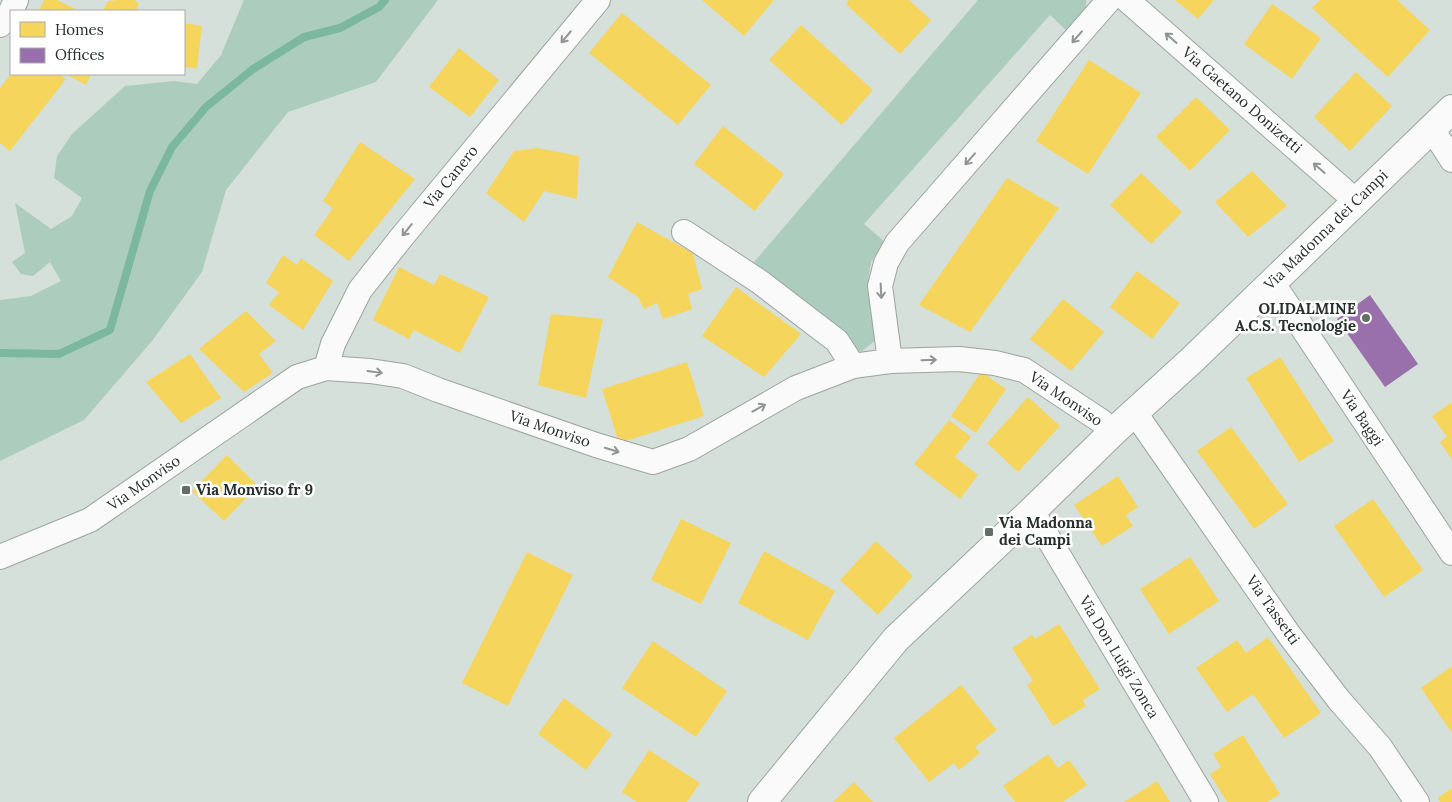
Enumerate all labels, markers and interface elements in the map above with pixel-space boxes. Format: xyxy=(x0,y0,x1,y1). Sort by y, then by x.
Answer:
legend xyxy=(10,10,185,75)
text: Homes xyxy=(55,20,104,39)
one-way arrow xyxy=(1071,30,1083,43)
one-way arrow xyxy=(561,31,572,44)
one-way arrow xyxy=(1164,32,1177,44)
street label: Via Gaetano Donizetti xyxy=(1178,42,1306,157)
text: Offices xyxy=(55,45,105,64)
street label: Via Canero xyxy=(419,141,482,213)
one-way arrow xyxy=(964,153,976,166)
one-way arrow xyxy=(1313,163,1326,174)
street label: Via Madonna dei Campi xyxy=(1259,166,1391,294)
one-way arrow xyxy=(402,224,413,237)
one-way arrow xyxy=(877,282,886,298)
place label: OLIDALMINE A.C.S. Tecnologie xyxy=(1235,299,1356,335)
marker: OLIDALMINE A.C.S. Tecnologie xyxy=(1360,312,1372,324)
one-way arrow xyxy=(921,355,937,365)
one-way arrow xyxy=(366,367,382,377)
street label: Via Monviso xyxy=(1025,367,1107,430)
street label: Via Baggi xyxy=(1336,385,1388,449)
one-way arrow xyxy=(751,403,765,413)
street label: Via Monviso xyxy=(506,405,593,451)
one-way arrow xyxy=(603,446,619,456)
street label: Via Monviso xyxy=(103,451,184,515)
place label: Via Monviso fr 9 xyxy=(196,480,313,499)
marker: Via Monviso fr 9 xyxy=(180,484,192,496)
place label: Via Madonna dei Campi xyxy=(999,513,1093,549)
marker: Via Madonna dei Campi xyxy=(983,526,995,538)
street label: Via Tassetti xyxy=(1242,571,1304,648)
street label: Via Don Luigi Zonca xyxy=(1075,591,1164,722)

